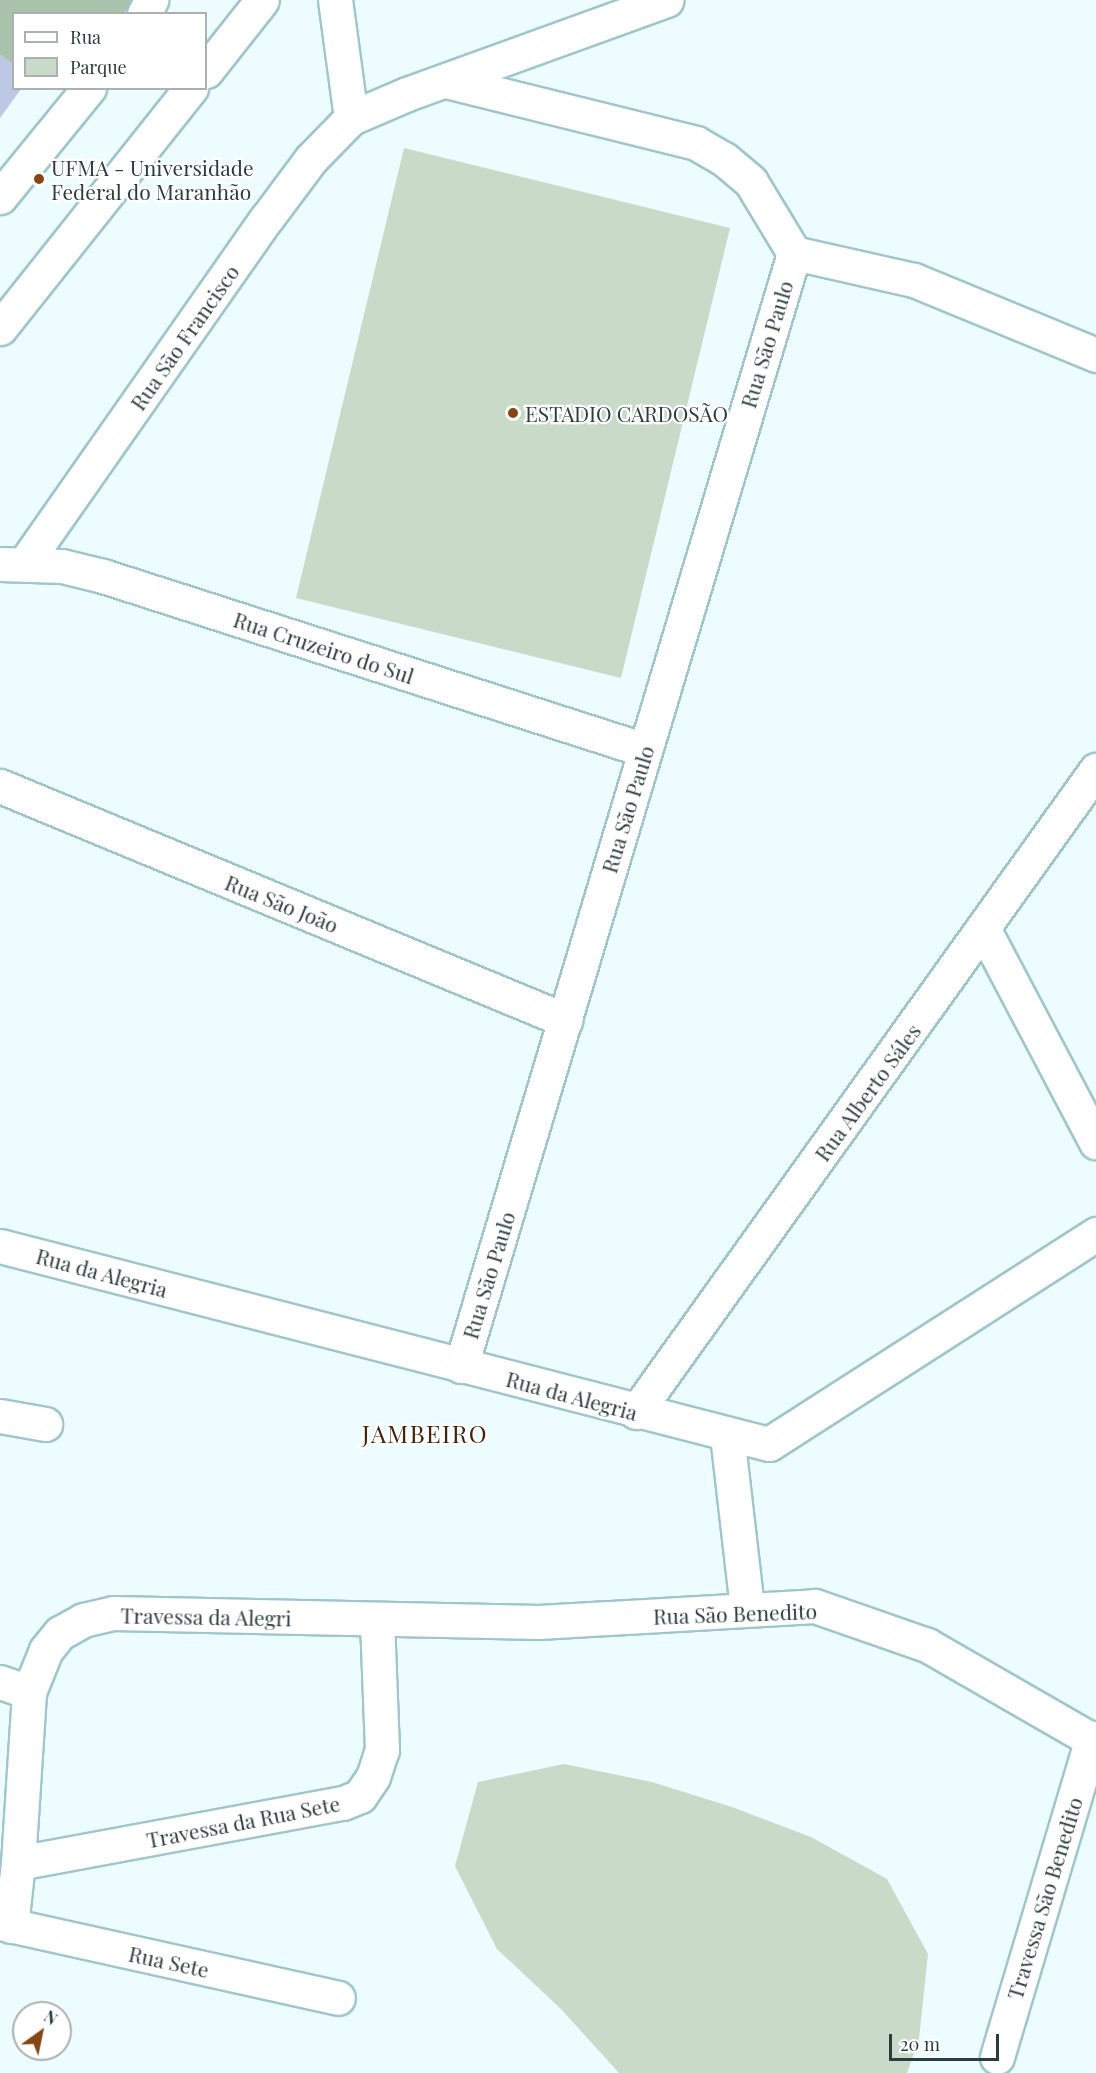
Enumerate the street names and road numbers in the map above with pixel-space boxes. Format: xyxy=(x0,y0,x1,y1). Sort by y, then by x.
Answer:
street label: Rua São Francisco xyxy=(124,259,244,415)
street label: Rua São Paulo xyxy=(735,277,797,411)
street label: Rua Cruzeiro do Sul xyxy=(231,606,417,688)
street label: Rua São Paulo xyxy=(596,742,658,876)
street label: Rua São João xyxy=(222,869,342,937)
street label: Rua Alberto Sáles xyxy=(809,1018,925,1166)
street label: Rua São Paulo xyxy=(457,1208,519,1342)
street label: Rua da Alegria xyxy=(33,1242,171,1302)
street label: Rua da Alegria xyxy=(503,1365,641,1425)
street label: Rua São Benedito xyxy=(653,1598,817,1628)
street label: Travessa da Alegri xyxy=(120,1602,292,1630)
street label: Travessa da Rua Sete xyxy=(144,1790,342,1852)
street label: Travessa São Benedito xyxy=(1001,1794,1087,2002)
street label: Rua Sete xyxy=(127,1940,211,1982)

